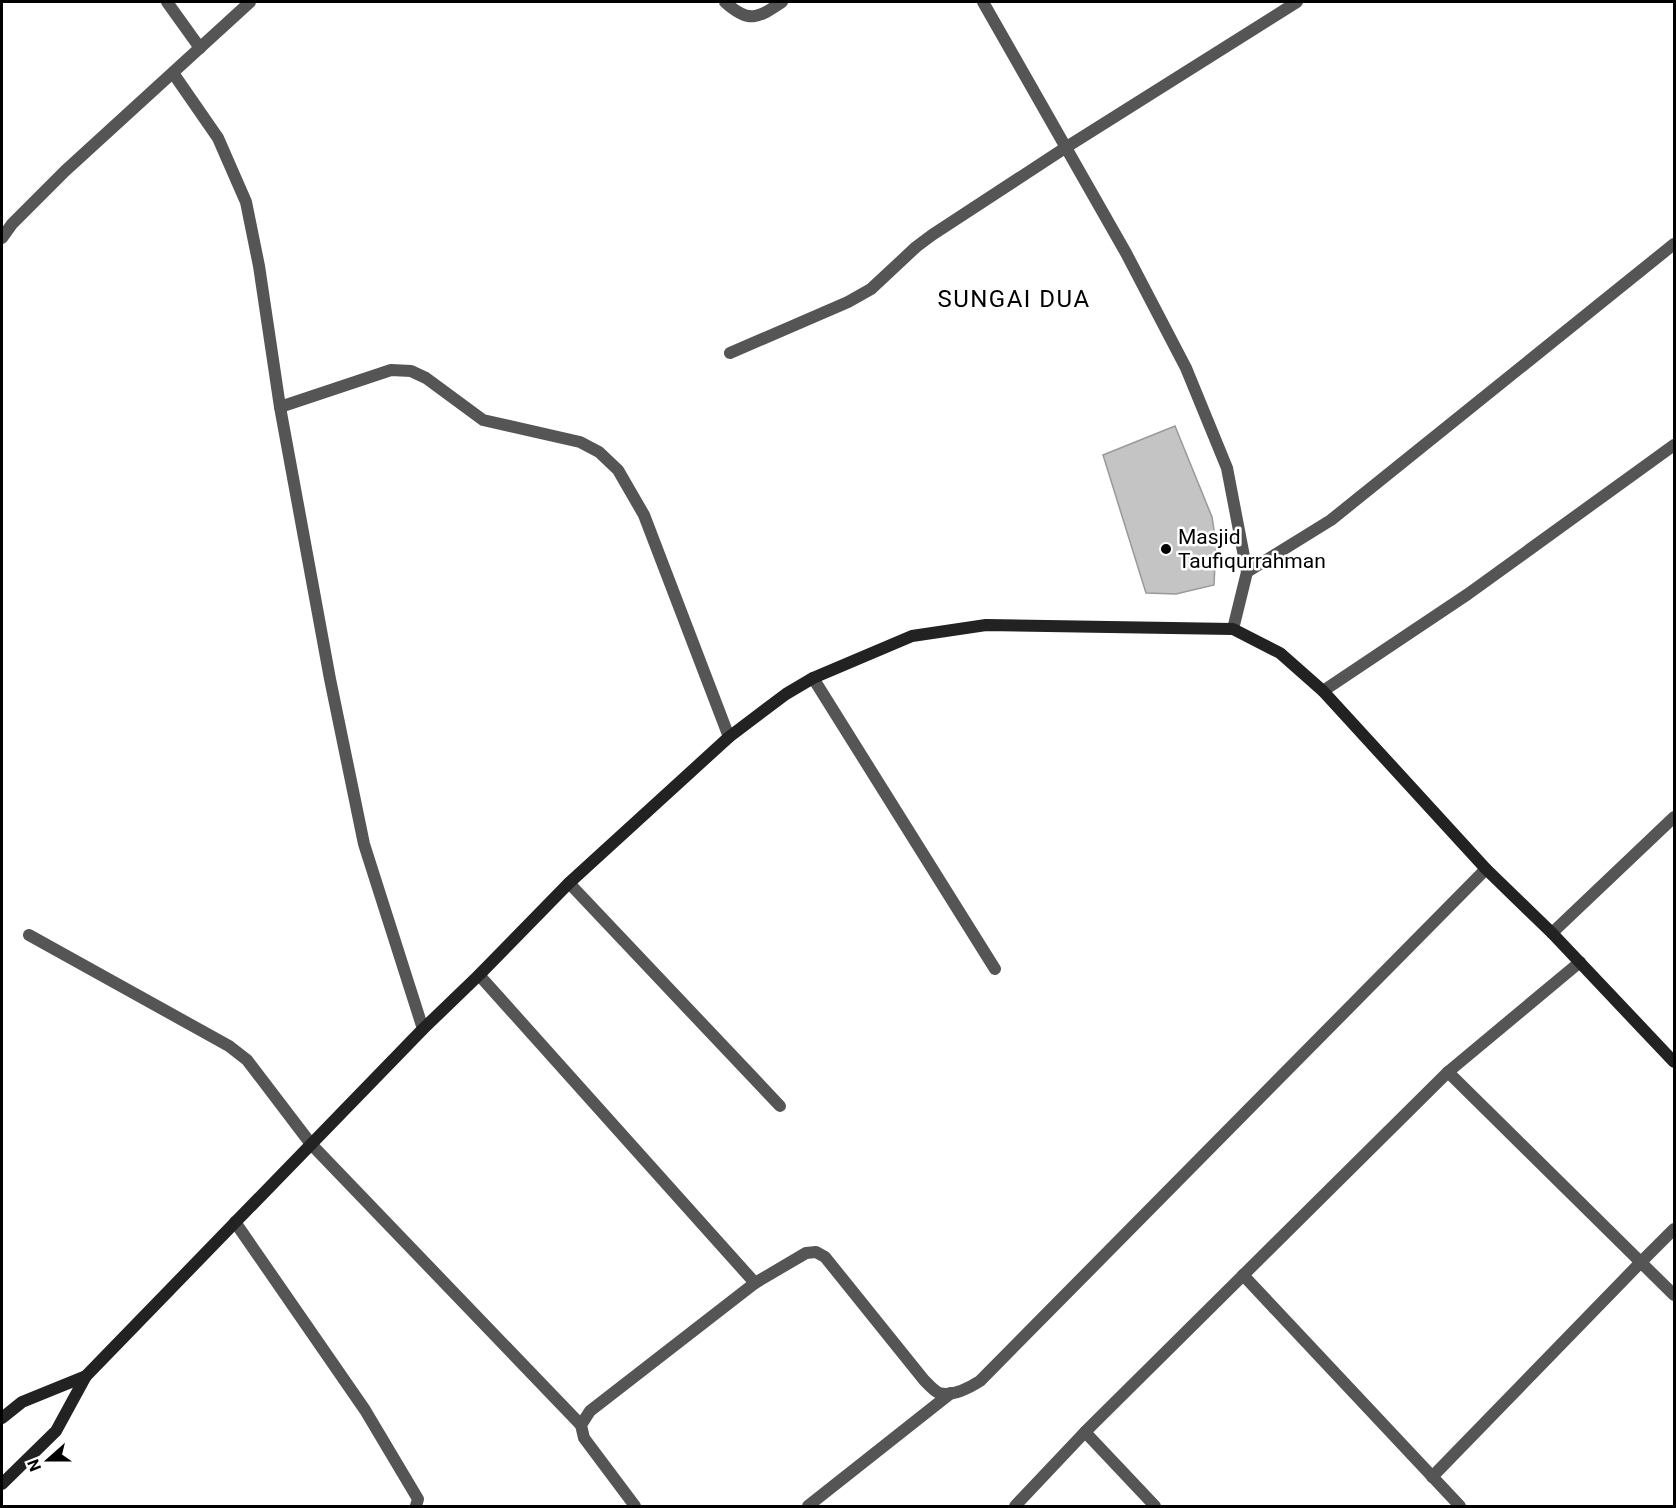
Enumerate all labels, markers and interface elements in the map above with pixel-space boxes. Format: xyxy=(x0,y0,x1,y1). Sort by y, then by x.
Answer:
district label: SUNGAI DUA xyxy=(937,285,1091,313)
place label: Masjid Taufiqurrahman xyxy=(1178,525,1326,573)
marker: Masjid Taufiqurrahman xyxy=(1159,542,1173,556)
north arrow xyxy=(18,1430,78,1490)
text: N xyxy=(24,1457,45,1474)

